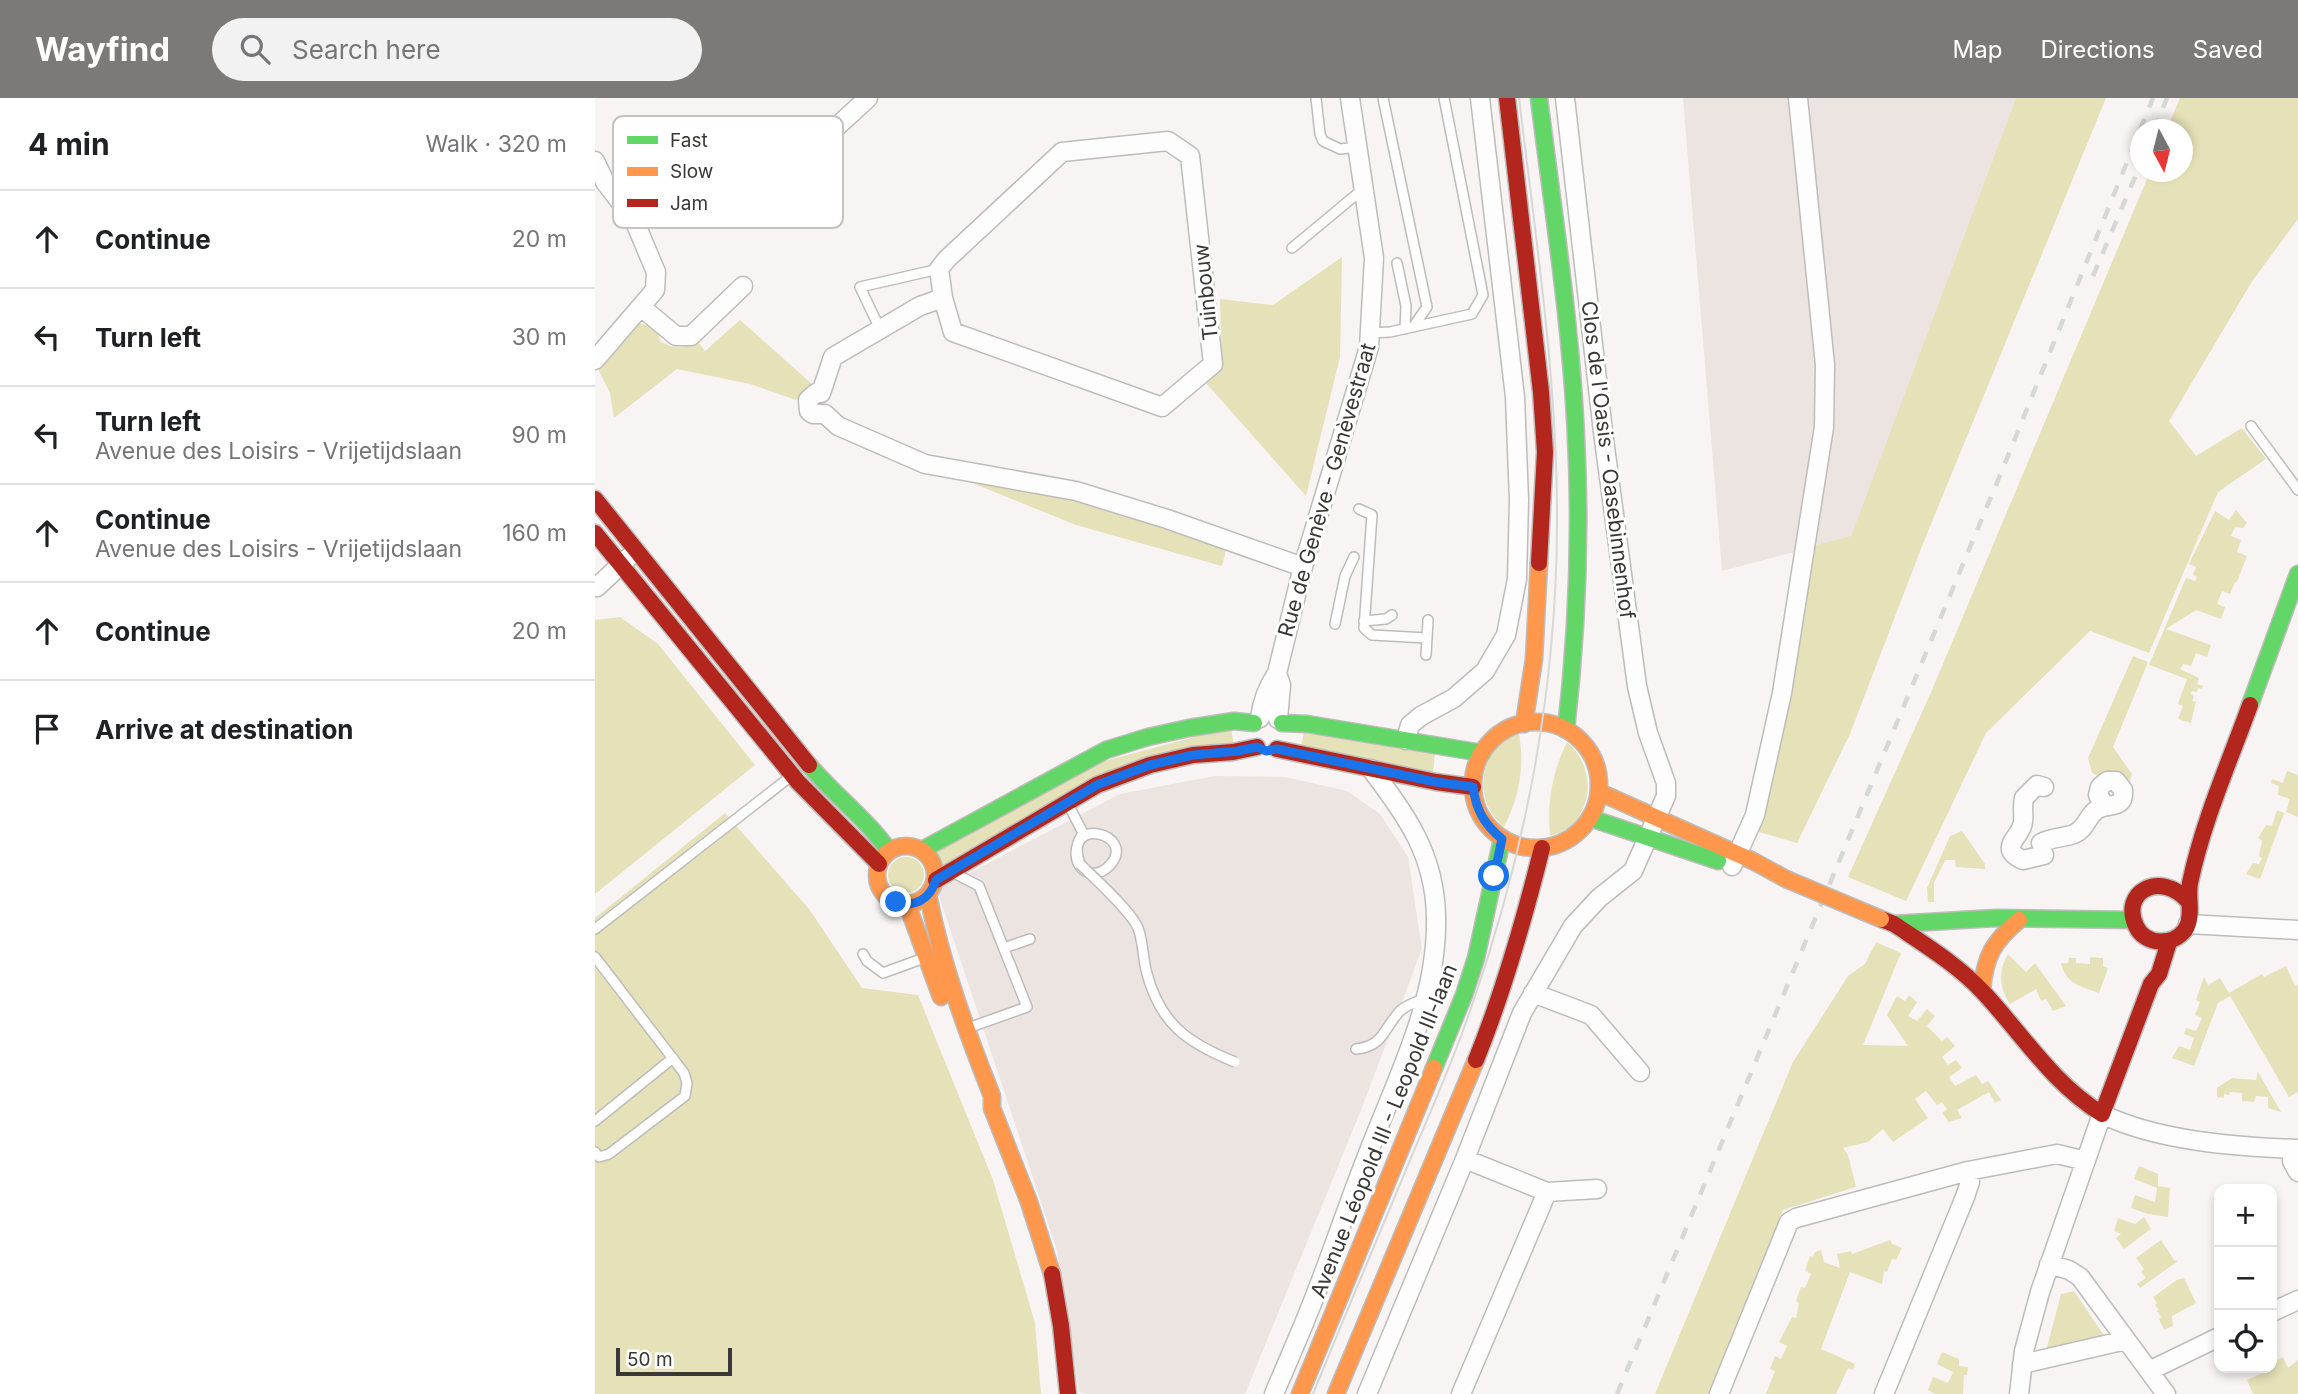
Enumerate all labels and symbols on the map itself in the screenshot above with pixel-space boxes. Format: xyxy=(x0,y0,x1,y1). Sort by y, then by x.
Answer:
legend xyxy=(613,116,843,228)
north arrow xyxy=(2130,119,2193,182)
text: Fast xyxy=(670,129,708,152)
text: Slow xyxy=(670,160,713,183)
text: Jam xyxy=(670,192,708,215)
street label: Tuinbouw xyxy=(1188,243,1223,342)
street label: Clos de l'Oasis - Oasebinnenhof xyxy=(1577,299,1640,621)
street label: Rue de Genève - Genèvestraat xyxy=(1273,340,1381,640)
route start xyxy=(1478,860,1509,891)
route end xyxy=(880,886,911,917)
street label: Avenue Léopold III - Leopold III-laan xyxy=(1305,960,1462,1301)
scale bar xyxy=(616,1345,731,1377)

